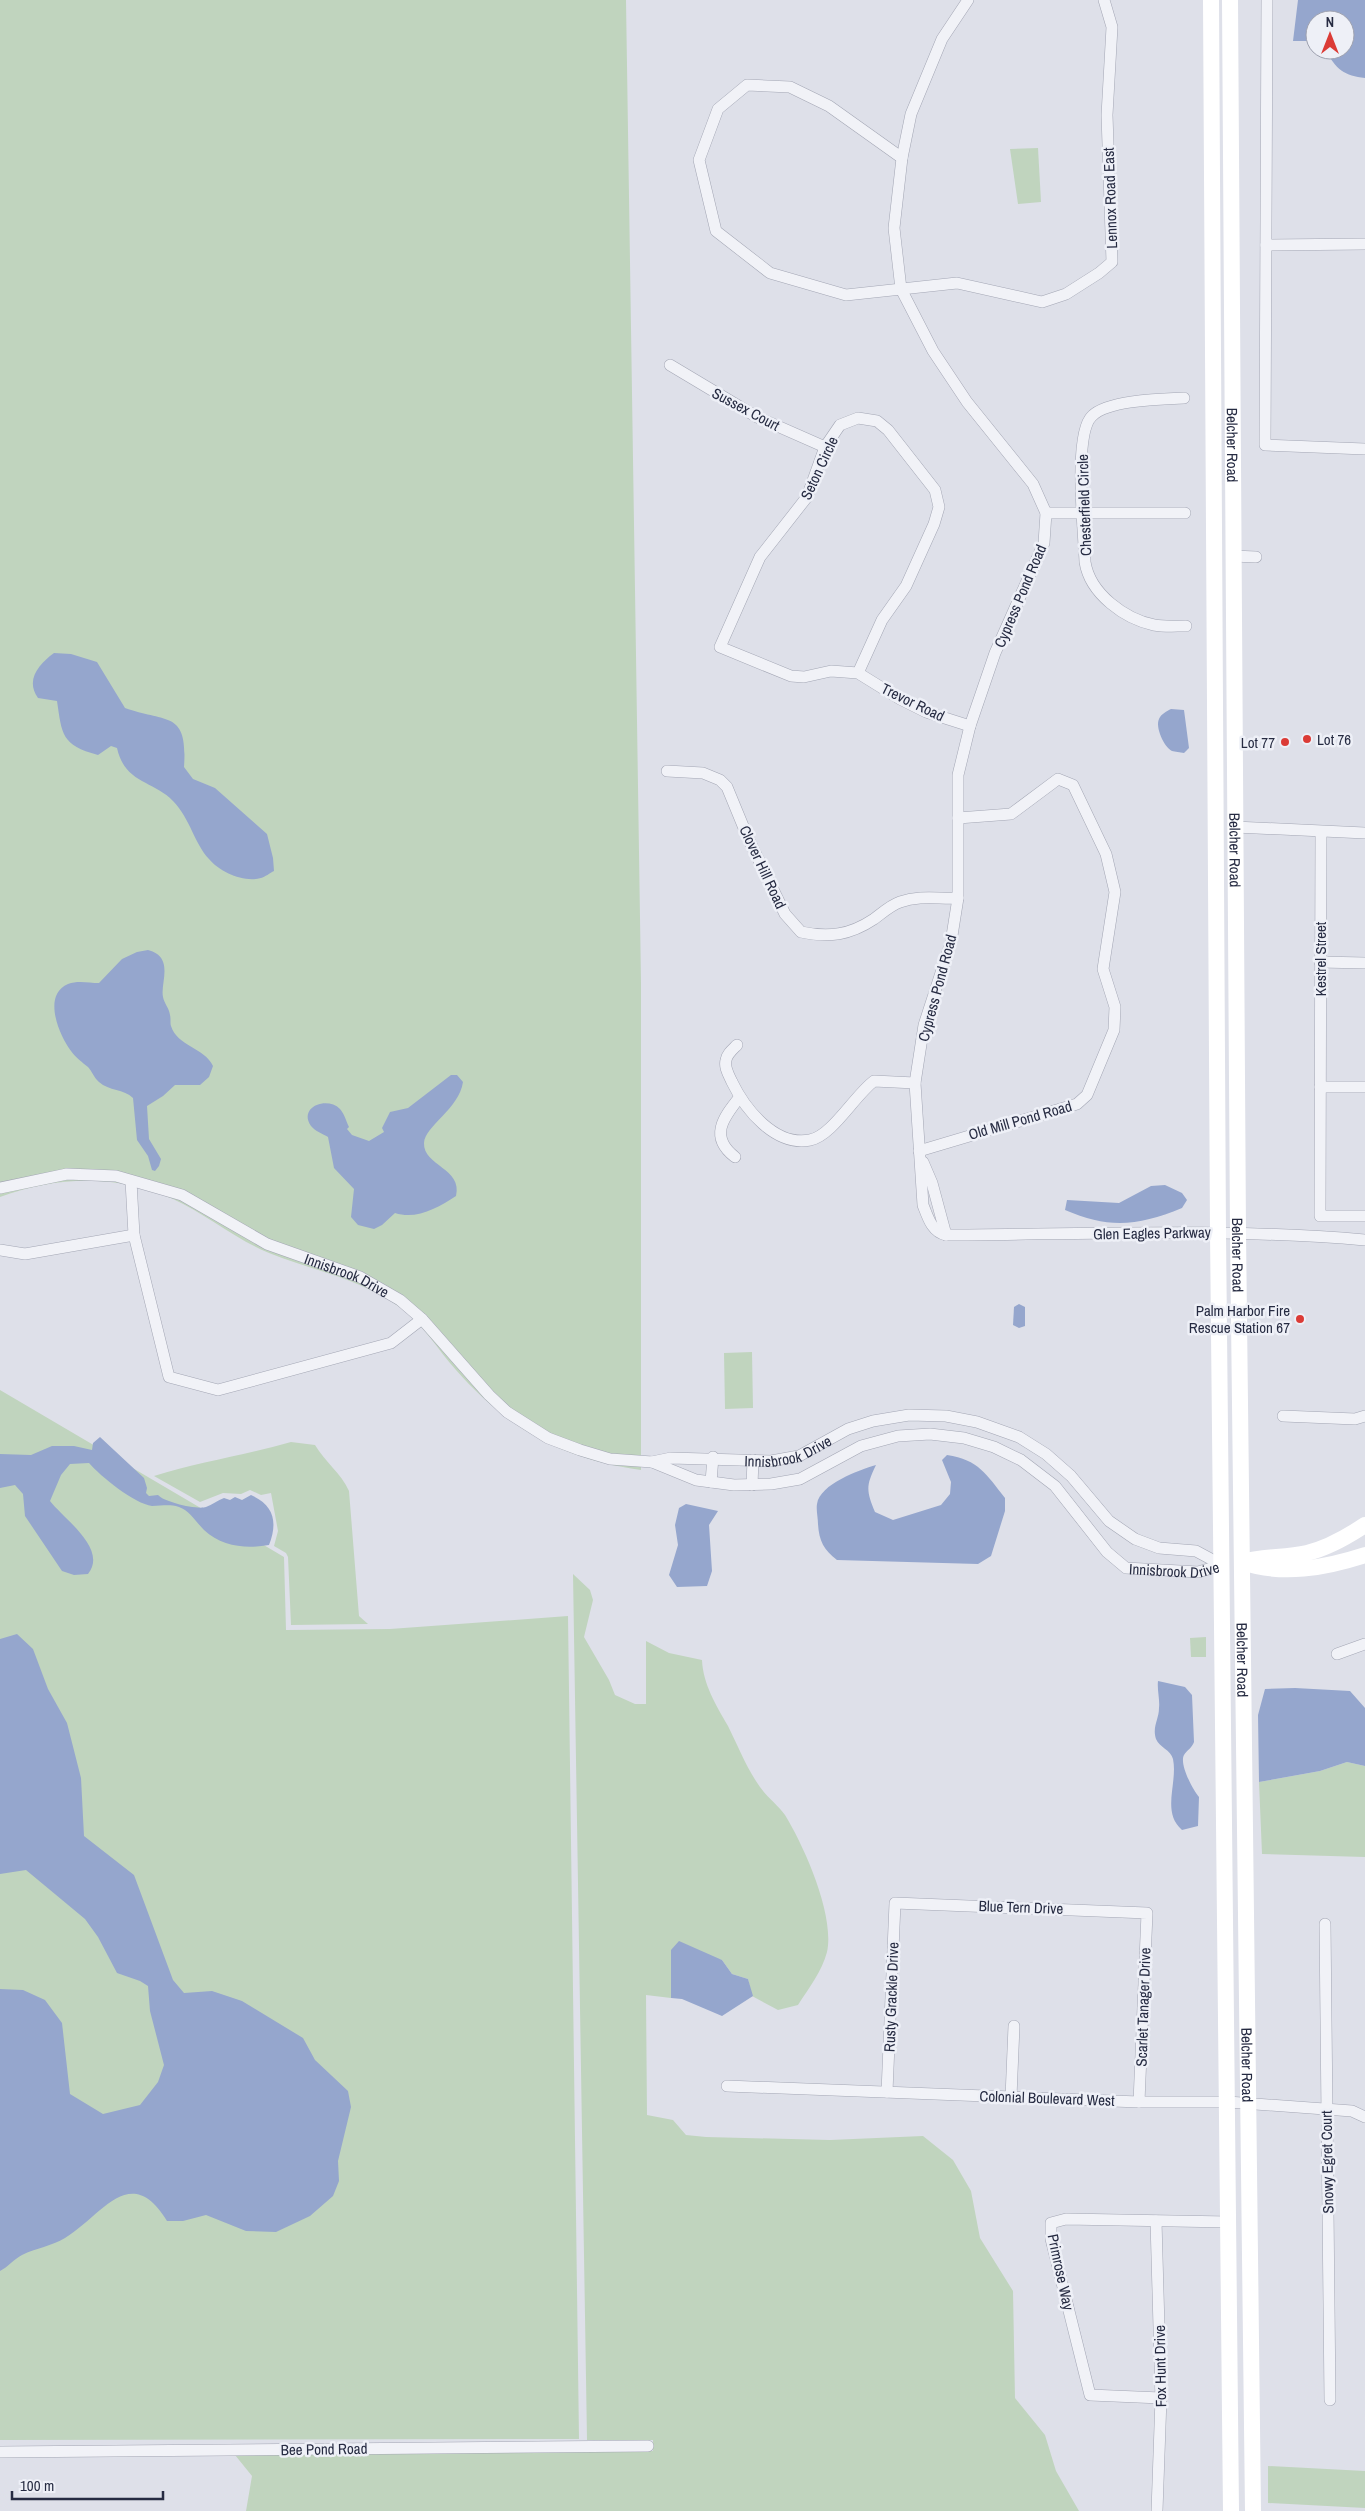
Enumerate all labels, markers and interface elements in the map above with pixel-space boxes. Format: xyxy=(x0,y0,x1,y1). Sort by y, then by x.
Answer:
north arrow xyxy=(1305,10,1355,60)
text: N xyxy=(1326,13,1334,31)
street label: Lennox Road East xyxy=(1098,146,1122,249)
street label: Sussex Court xyxy=(708,382,784,436)
street label: Belcher Road xyxy=(1222,408,1244,482)
street label: Seton Circle xyxy=(795,433,843,503)
street label: Chesterfield Circle xyxy=(1072,454,1096,556)
street label: Cypress Pond Road xyxy=(989,541,1051,651)
street label: Trevor Road xyxy=(878,678,948,726)
place label: Lot 76 xyxy=(1317,729,1351,750)
place label: Lot 77 xyxy=(1241,732,1275,753)
marker: Lot 76 xyxy=(1301,733,1313,745)
marker: Lot 77 xyxy=(1279,736,1291,748)
street label: Belcher Road xyxy=(1225,813,1246,887)
street label: Clover Hill Road xyxy=(735,822,791,912)
street label: Kestrel Street xyxy=(1310,921,1331,996)
street label: Cypress Pond Road xyxy=(913,932,961,1044)
street label: Old Mill Pond Road xyxy=(966,1095,1074,1145)
street label: Belcher Road xyxy=(1227,1218,1249,1292)
street label: Glen Eagles Parkway xyxy=(1093,1221,1212,1245)
street label: Innisbrook Drive xyxy=(302,1248,393,1302)
place label: Palm Harbor Fire Rescue Station 67 xyxy=(1189,1300,1290,1338)
marker: Palm Harbor Fire Rescue Station 67 xyxy=(1294,1313,1306,1325)
street label: Innisbrook Drive xyxy=(744,1430,835,1471)
street label: Innisbrook Drive xyxy=(1129,1556,1222,1583)
street label: Belcher Road xyxy=(1232,1623,1254,1697)
street label: Blue Tern Drive xyxy=(978,1895,1064,1919)
street label: Rusty Grackle Drive xyxy=(879,1941,903,2052)
street label: Scarlet Tanager Drive xyxy=(1130,1947,1156,2067)
street label: Belcher Road xyxy=(1237,2027,1259,2102)
street label: Colonial Boulevard West xyxy=(979,2085,1115,2111)
street label: Snowy Egret Court xyxy=(1316,2110,1338,2214)
street label: Primrose Way xyxy=(1043,2232,1079,2313)
street label: Fox Hunt Drive xyxy=(1149,2325,1171,2407)
street label: Bee Pond Road xyxy=(280,2438,368,2460)
scale bar xyxy=(12,2468,164,2500)
text: 100 m xyxy=(20,2475,54,2496)

